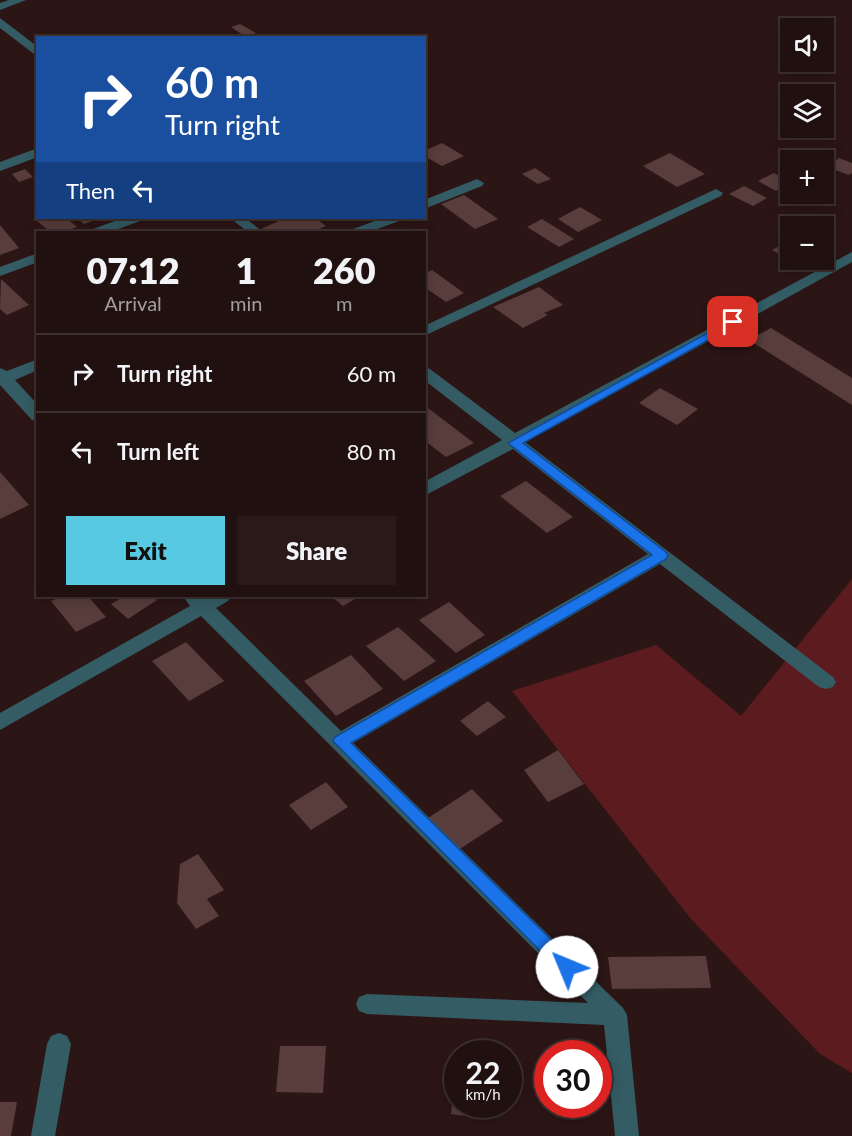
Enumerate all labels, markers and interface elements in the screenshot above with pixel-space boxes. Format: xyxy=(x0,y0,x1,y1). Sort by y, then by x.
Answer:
map controls xyxy=(780,18,834,270)
button: sound xyxy=(780,18,834,72)
text: 60 m xyxy=(165,57,259,107)
icon: right xyxy=(66,60,144,138)
button: layers xyxy=(780,84,834,138)
text: Turn right xyxy=(165,108,280,141)
button: + xyxy=(780,150,834,204)
icon: left xyxy=(127,174,160,207)
text: Then xyxy=(66,177,115,204)
button: − xyxy=(780,216,834,270)
text: 07:12 xyxy=(86,248,180,292)
text: 1 xyxy=(236,248,257,292)
text: 260 xyxy=(313,248,376,292)
text: Arrival xyxy=(104,291,162,315)
text: min xyxy=(230,291,262,315)
text: m xyxy=(336,291,352,315)
pin xyxy=(707,296,758,347)
icon: arrive xyxy=(716,305,749,338)
icon: right xyxy=(66,357,99,390)
text: Turn right xyxy=(117,360,212,387)
text: 60 m xyxy=(347,360,396,387)
icon: left xyxy=(66,435,99,468)
text: Turn left xyxy=(117,438,199,465)
text: 80 m xyxy=(347,438,396,465)
button: Exit xyxy=(66,516,225,585)
button: Share xyxy=(237,516,396,585)
position arrow xyxy=(535,935,599,999)
speed limit sign: 30 xyxy=(534,1040,612,1118)
text: 22 xyxy=(466,1054,500,1090)
text: km/h xyxy=(465,1085,501,1103)

